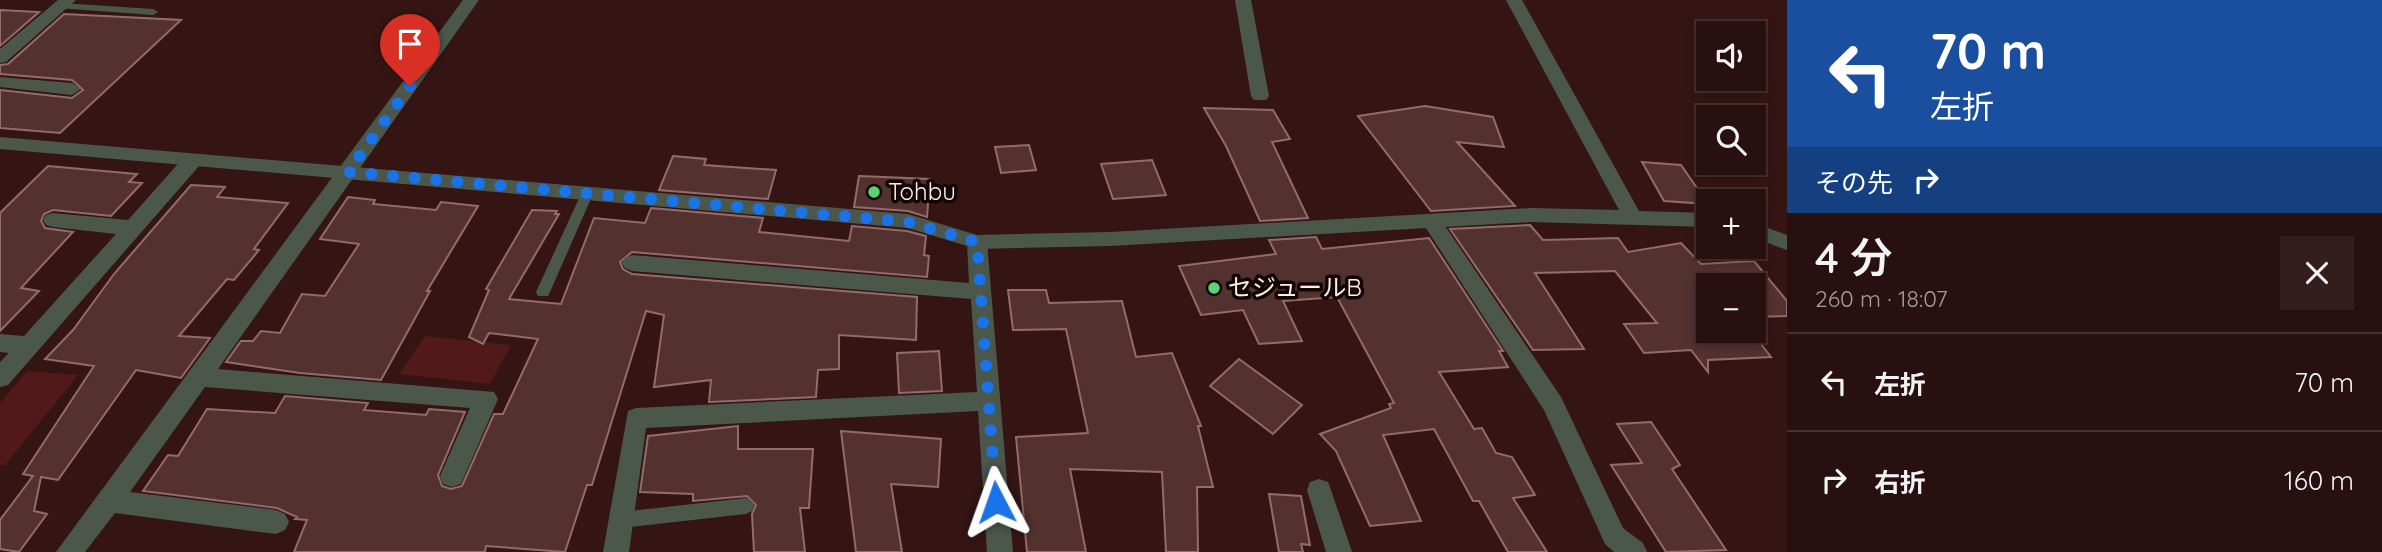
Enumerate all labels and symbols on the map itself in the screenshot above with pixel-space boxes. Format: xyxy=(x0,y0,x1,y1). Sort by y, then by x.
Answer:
pin xyxy=(380,14,440,86)
place label: Tohbu xyxy=(888,176,956,206)
marker: Tohbu xyxy=(866,184,882,200)
place label: セジュールB xyxy=(1228,272,1362,302)
marker: セジュールB xyxy=(1206,280,1222,296)
position arrow xyxy=(959,465,1033,539)

